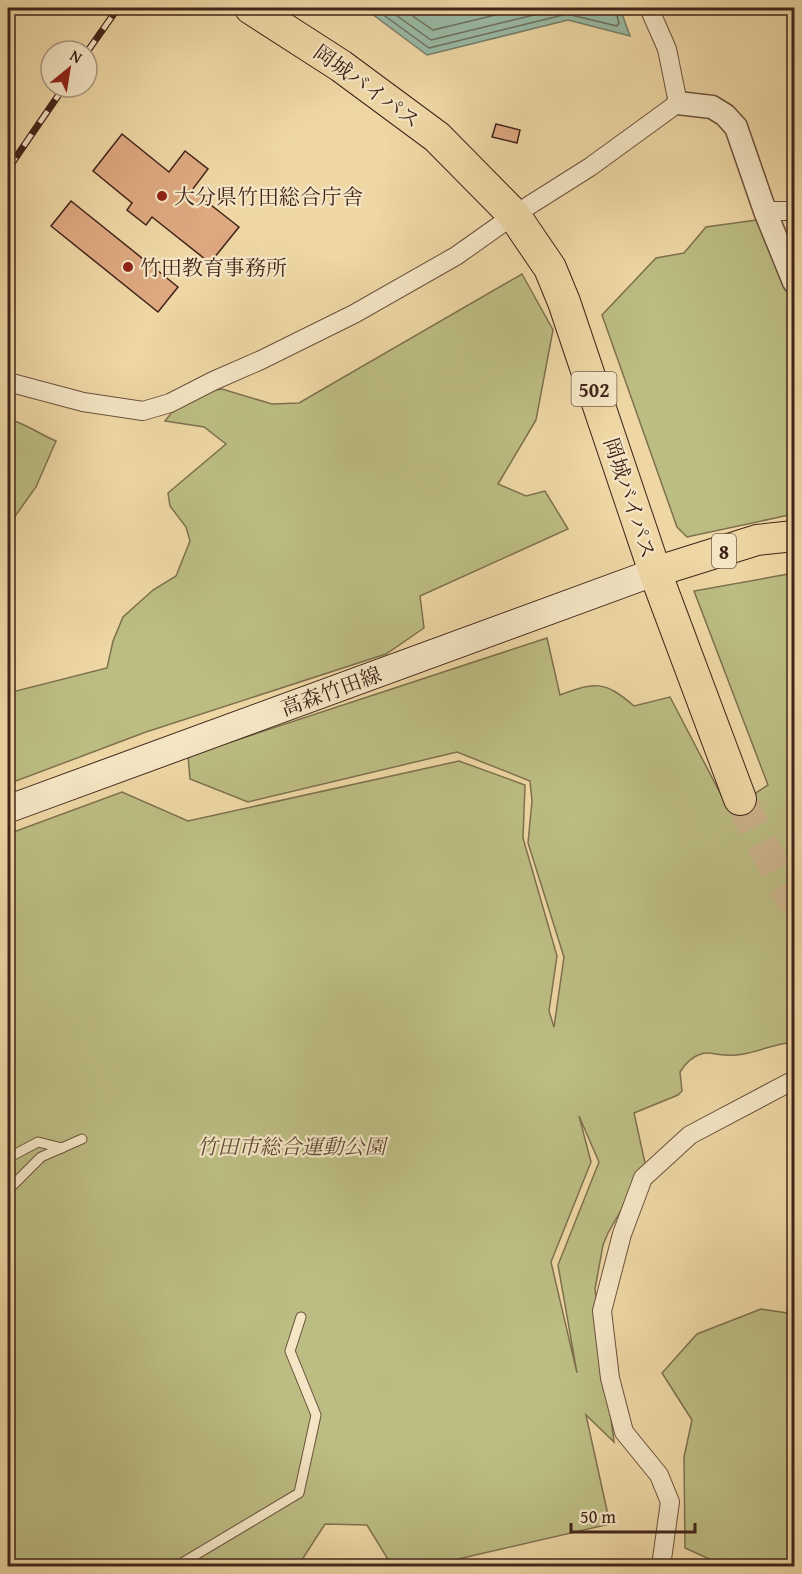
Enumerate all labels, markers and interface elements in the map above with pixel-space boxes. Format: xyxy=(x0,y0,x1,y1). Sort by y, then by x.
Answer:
street label: 岡城バイパス xyxy=(307,37,427,135)
north arrow xyxy=(39,39,99,99)
text: N xyxy=(66,43,87,69)
place label: 大分県竹田総合庁舎 xyxy=(174,181,363,212)
marker: 大分県竹田総合庁舎 xyxy=(155,189,169,203)
place label: 竹田教育事務所 xyxy=(140,252,287,283)
marker: 竹田教育事務所 xyxy=(121,260,135,274)
road number: 502 xyxy=(572,372,616,406)
street label: 岡城バイパス xyxy=(596,433,664,563)
road number: 8 xyxy=(712,534,736,568)
street label: 高森竹田線 xyxy=(276,658,386,724)
park label: 竹田市総合運動公園 xyxy=(197,1131,388,1162)
scale bar xyxy=(571,1496,696,1534)
text: 50 m xyxy=(580,1503,616,1530)

